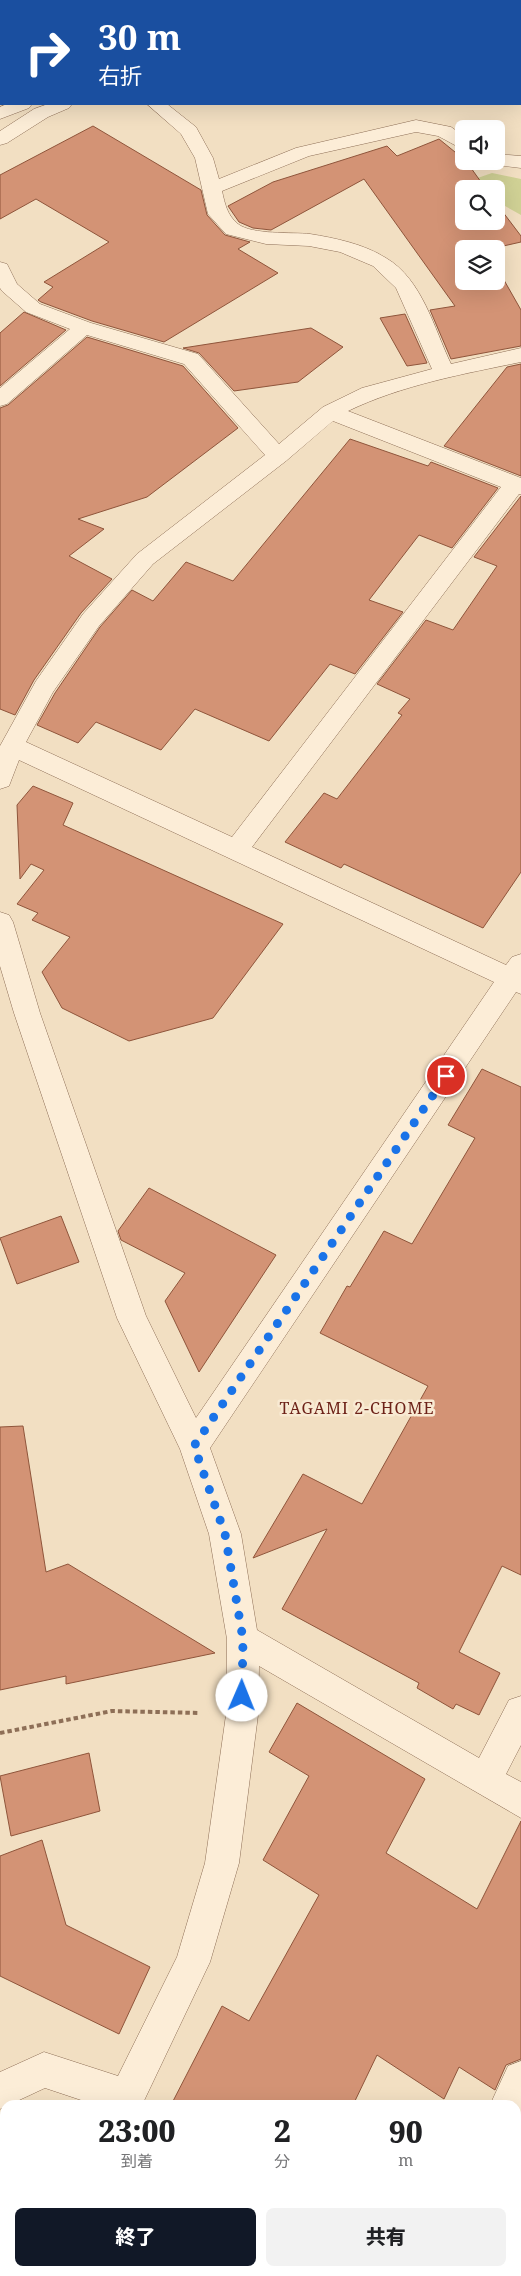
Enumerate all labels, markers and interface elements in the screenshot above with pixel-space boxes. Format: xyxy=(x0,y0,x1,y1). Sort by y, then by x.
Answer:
text: 30 m xyxy=(98,13,181,60)
icon: right xyxy=(15,20,80,85)
text: 右折 xyxy=(98,60,142,90)
map controls xyxy=(455,120,505,290)
button: sound xyxy=(455,120,505,170)
button: search xyxy=(455,180,505,230)
button: layers xyxy=(455,240,505,290)
pin xyxy=(425,1055,467,1097)
icon: arrive xyxy=(432,1062,460,1090)
district label: TAGAMI 2-CHOME xyxy=(280,1397,434,1419)
position arrow xyxy=(215,1669,267,1721)
text: 23:00 xyxy=(98,2110,176,2151)
text: 2 xyxy=(274,2110,291,2151)
text: 90 xyxy=(389,2111,423,2152)
text: m xyxy=(398,2149,413,2171)
text: 到着 xyxy=(121,2150,153,2172)
text: 分 xyxy=(274,2150,290,2172)
button: 終了 xyxy=(15,2208,256,2266)
button: 共有 xyxy=(266,2208,506,2266)

